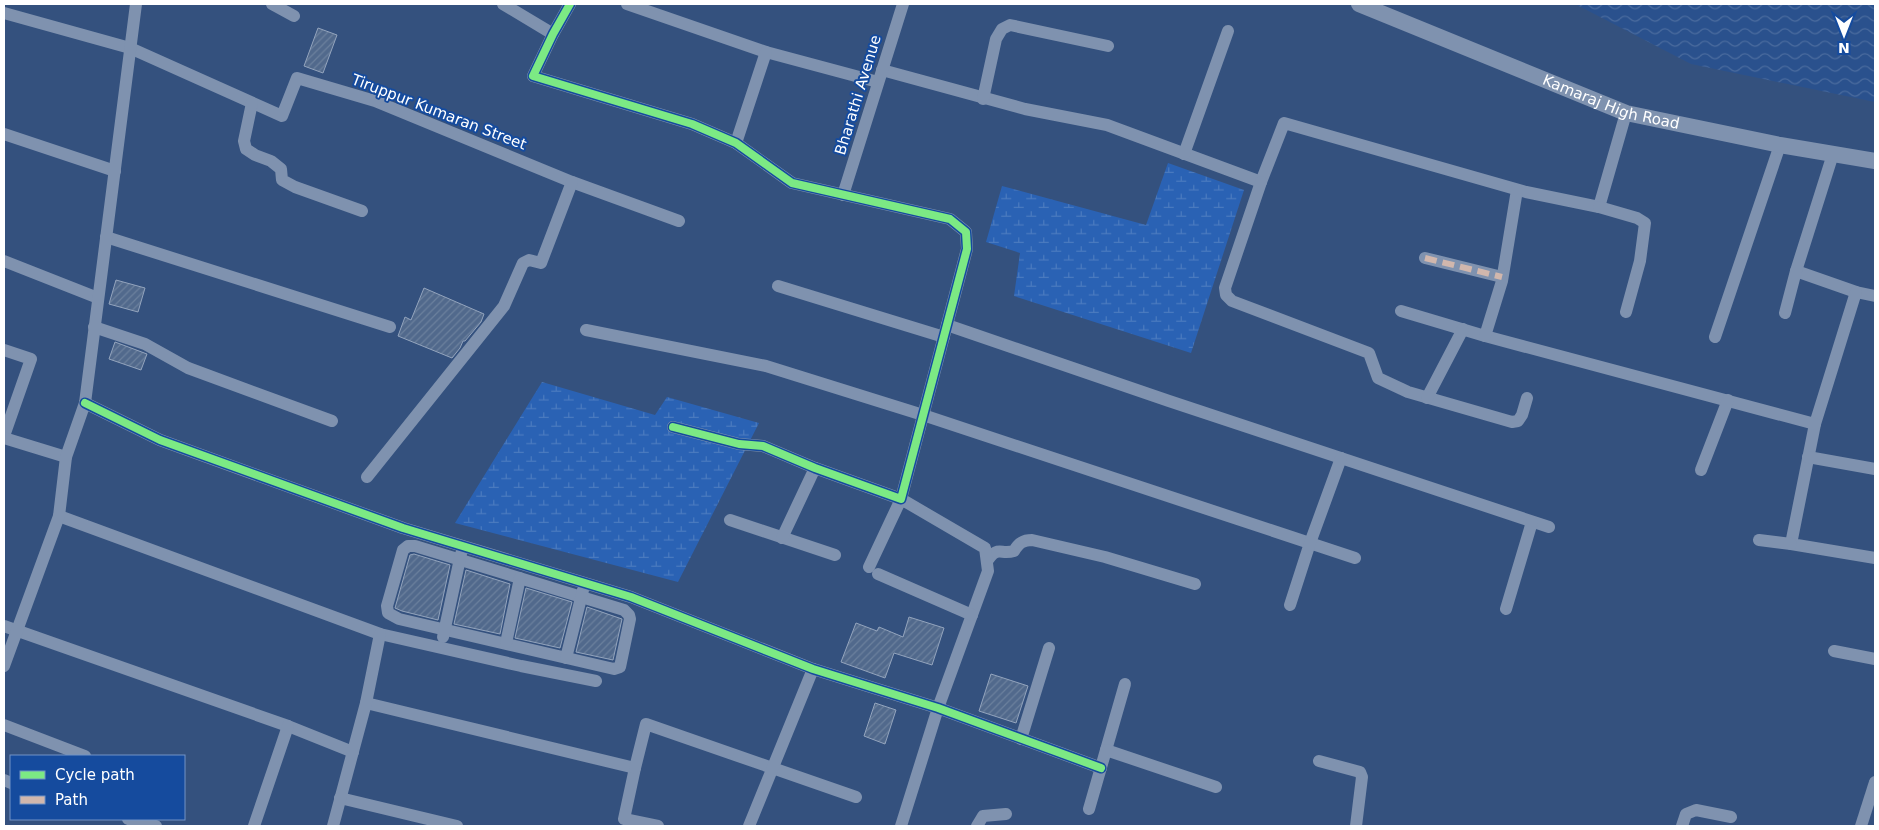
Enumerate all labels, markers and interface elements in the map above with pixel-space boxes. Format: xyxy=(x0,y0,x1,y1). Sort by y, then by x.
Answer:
north arrow xyxy=(1819,10,1869,60)
street label: Bharathi Avenue xyxy=(831,33,885,157)
text: N xyxy=(1838,40,1850,56)
street label: Tiruppur Kumaran Street xyxy=(348,70,529,154)
street label: Kamaraj High Road xyxy=(1540,71,1681,133)
legend xyxy=(10,755,185,820)
text: Cycle path xyxy=(55,766,135,784)
text: Path xyxy=(55,791,88,809)

